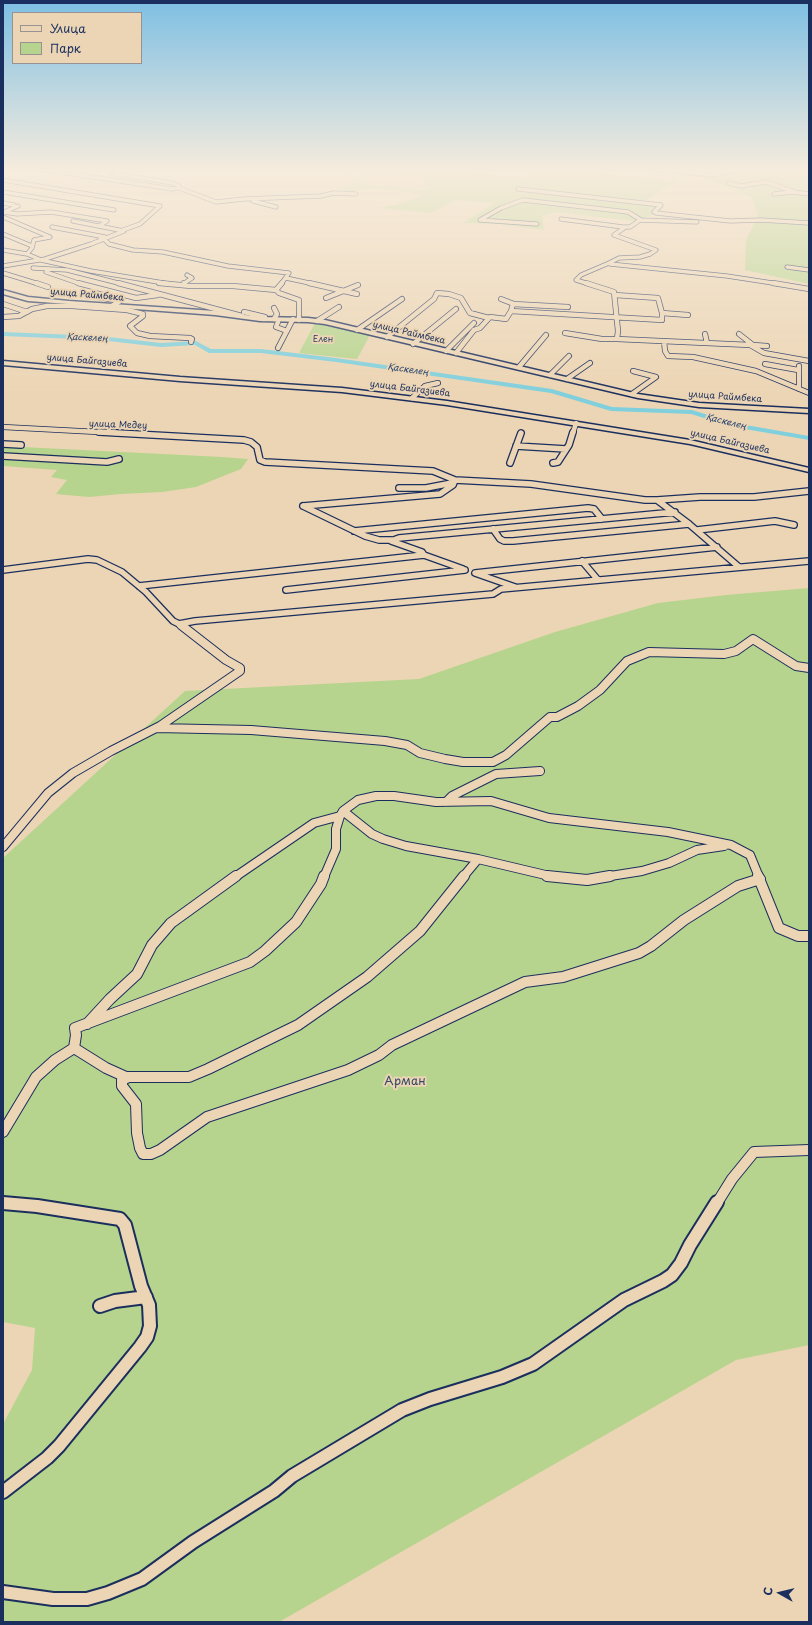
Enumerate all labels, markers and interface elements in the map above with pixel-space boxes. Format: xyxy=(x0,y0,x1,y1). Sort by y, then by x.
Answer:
legend xyxy=(12,12,142,64)
text: Улица xyxy=(50,19,86,37)
text: Парк xyxy=(50,39,81,57)
street label: улица Раймбека xyxy=(50,286,124,304)
street label: улица Раймбека xyxy=(372,319,446,347)
water label: Қаскелең xyxy=(66,332,108,344)
park label: Елен xyxy=(313,335,333,345)
street label: улица Байгазиева xyxy=(46,352,128,370)
water label: Қаскелең xyxy=(387,362,429,378)
street label: улица Байгазиева xyxy=(369,379,451,399)
street label: улица Раймбека xyxy=(688,389,762,405)
water label: Қаскелең xyxy=(705,412,747,432)
street label: улица Медеу xyxy=(89,419,147,431)
street label: улица Байгазиева xyxy=(689,428,771,456)
park label: Арман xyxy=(384,1075,426,1089)
north arrow xyxy=(760,1573,800,1613)
text: С xyxy=(759,1586,777,1597)

